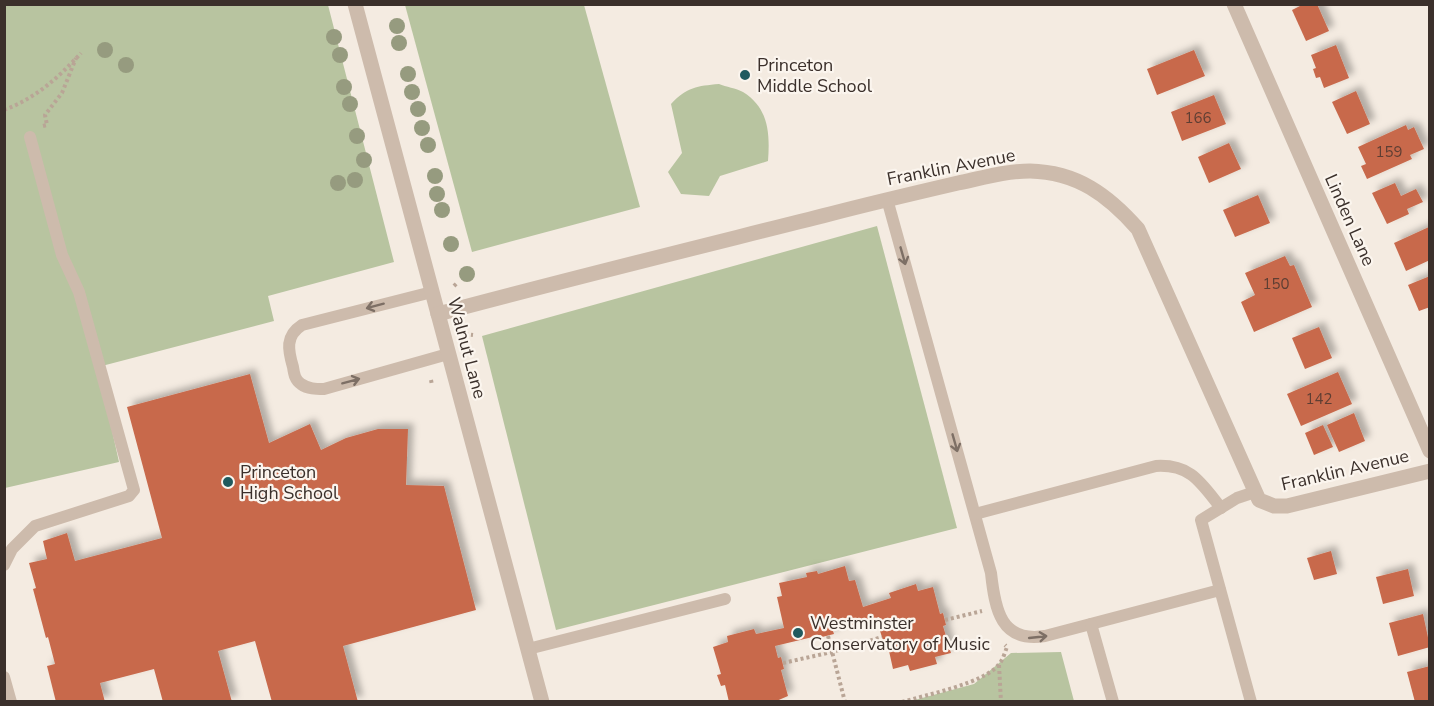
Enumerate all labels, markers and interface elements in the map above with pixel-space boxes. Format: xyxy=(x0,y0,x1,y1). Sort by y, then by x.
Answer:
place label: Princeton Middle School xyxy=(757,53,873,98)
marker: Princeton Middle School xyxy=(738,68,752,82)
house number: 166 xyxy=(1184,108,1212,128)
house number: 159 xyxy=(1375,142,1403,162)
street label: Franklin Avenue xyxy=(885,143,1017,191)
street label: Linden Lane xyxy=(1319,170,1381,270)
one-way arrow xyxy=(898,246,909,265)
house number: 150 xyxy=(1262,274,1290,294)
street label: Walnut Lane xyxy=(442,295,492,401)
one-way arrow xyxy=(366,301,385,313)
one-way arrow xyxy=(341,375,360,386)
house number: 142 xyxy=(1305,389,1333,409)
one-way arrow xyxy=(950,434,961,453)
street label: Franklin Avenue xyxy=(1279,444,1411,496)
place label: Princeton High School xyxy=(240,460,339,505)
marker: Princeton High School xyxy=(221,475,235,489)
place label: Westminster Conservatory of Music xyxy=(810,611,990,656)
marker: Westminster Conservatory of Music xyxy=(791,626,805,640)
one-way arrow xyxy=(1027,631,1047,642)

